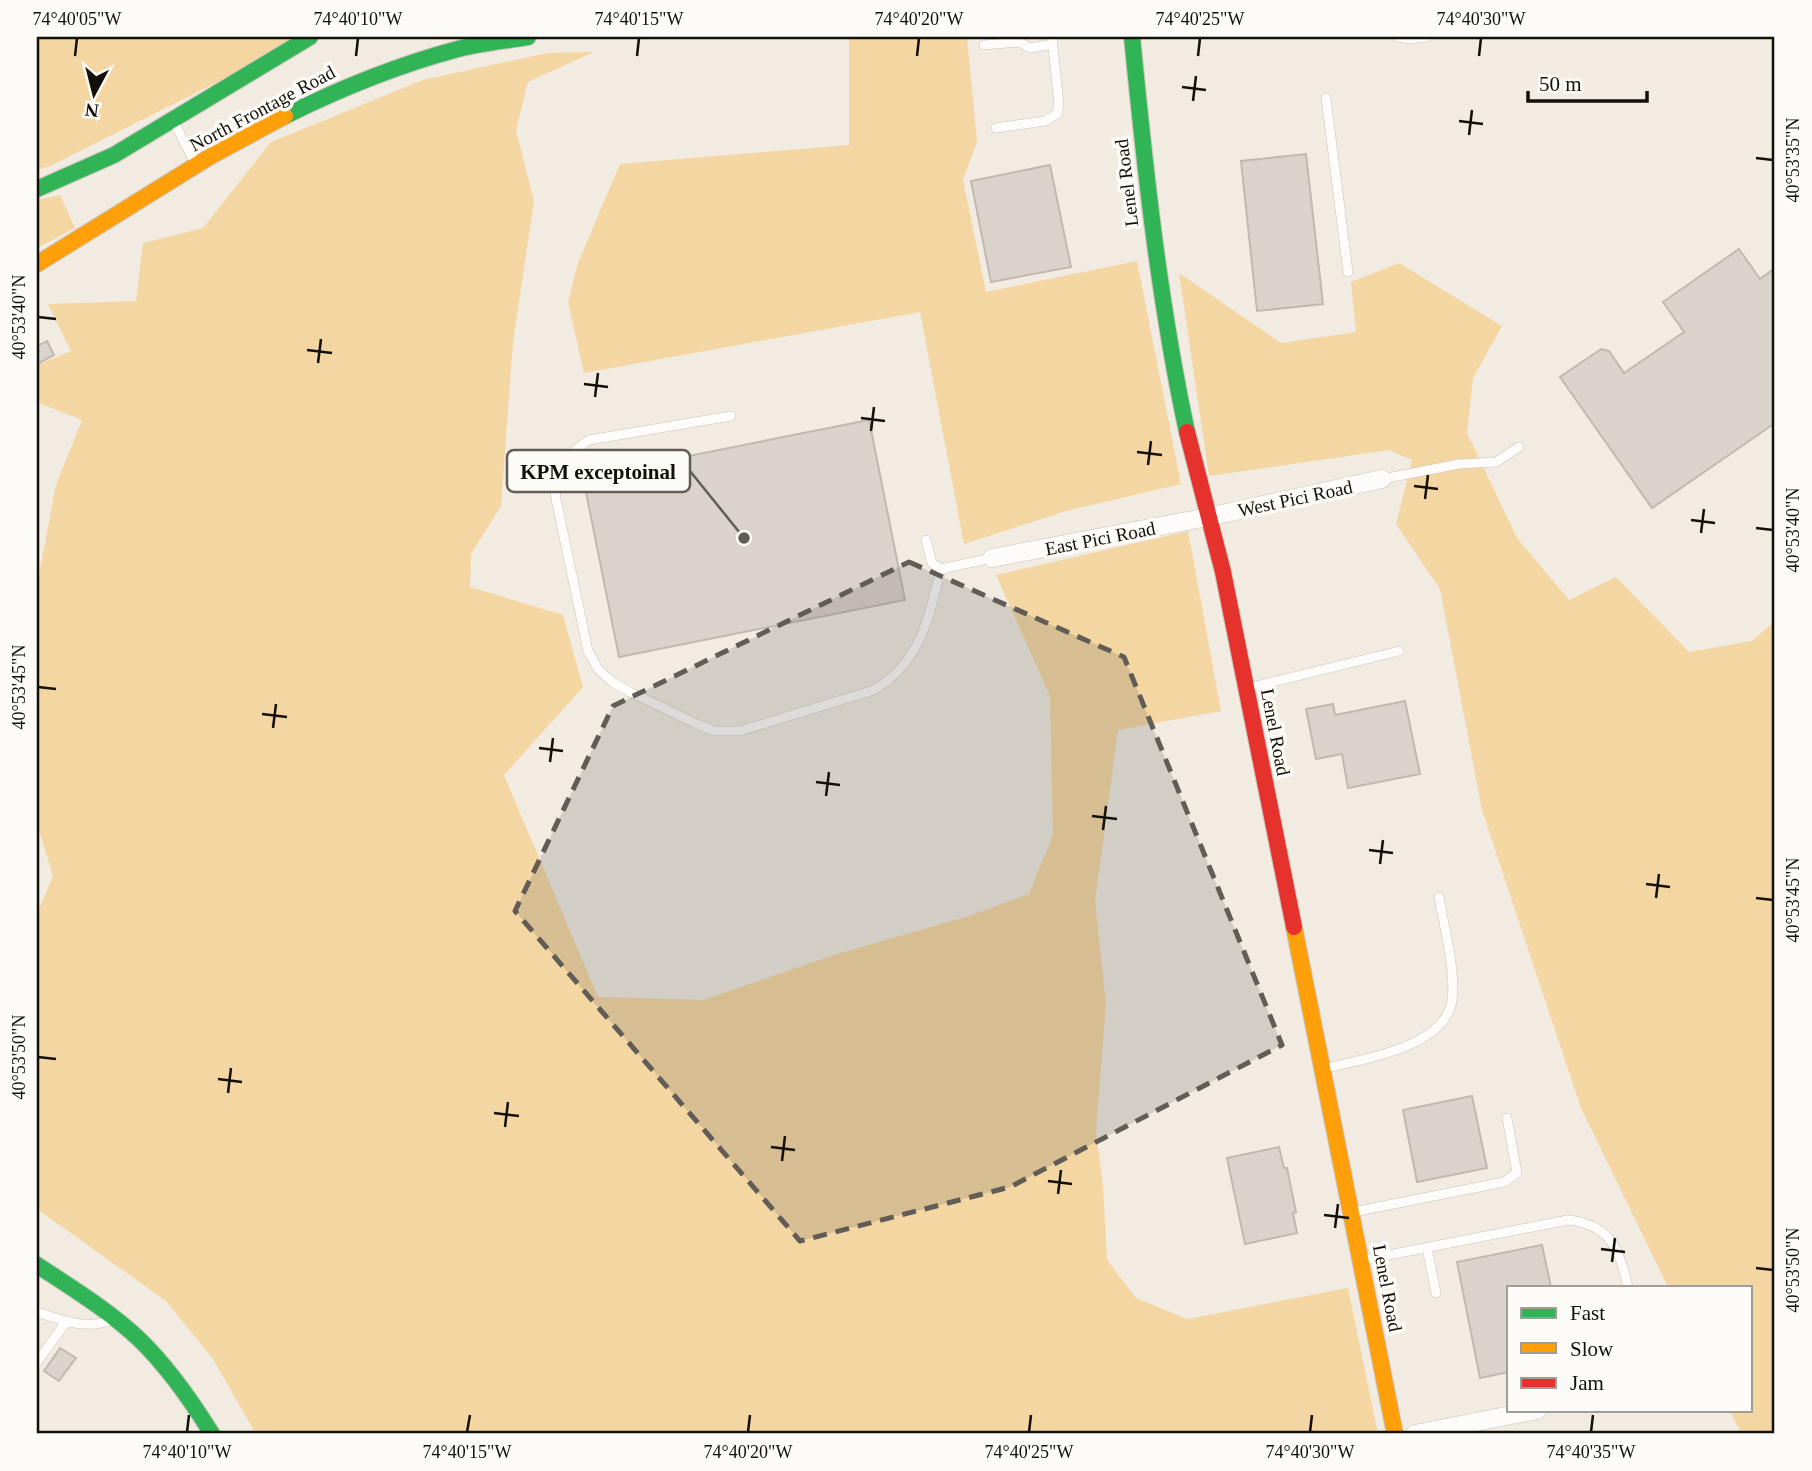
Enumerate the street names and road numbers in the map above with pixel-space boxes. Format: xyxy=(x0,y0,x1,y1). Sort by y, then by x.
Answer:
street label: North Frontage Road xyxy=(186,61,339,156)
street label: Lenel Road xyxy=(1111,137,1142,228)
street label: West Pici Road xyxy=(1236,476,1355,521)
street label: East Pici Road xyxy=(1043,517,1157,559)
street label: Lenel Road xyxy=(1257,687,1294,778)
street label: Lenel Road xyxy=(1369,1243,1406,1334)

